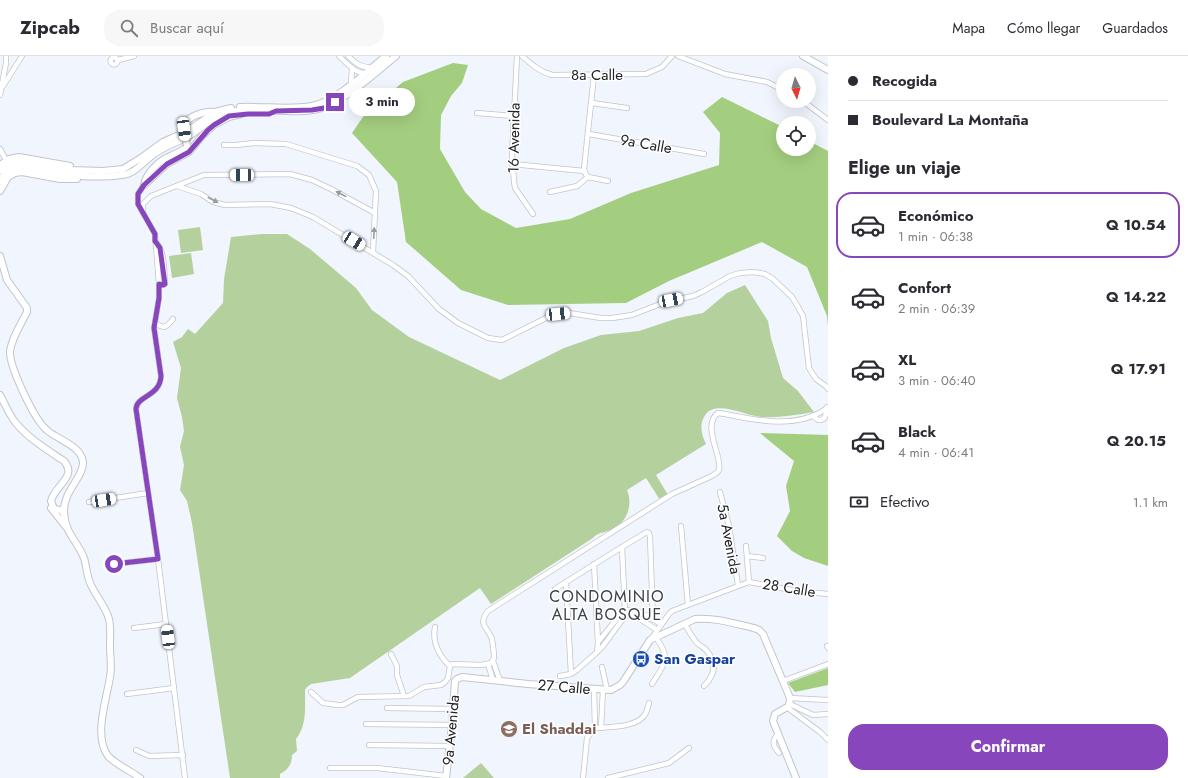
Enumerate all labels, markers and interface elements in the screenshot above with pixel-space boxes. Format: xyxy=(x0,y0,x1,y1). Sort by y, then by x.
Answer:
search box xyxy=(104,10,384,46)
text: Zipcab xyxy=(20,14,80,41)
icon: search xyxy=(118,17,140,39)
text: Buscar aquí xyxy=(150,17,224,39)
text: Mapa xyxy=(952,18,985,38)
text: Cómo llegar xyxy=(1007,18,1080,38)
text: Guardados xyxy=(1102,18,1168,38)
street label: 8a Calle xyxy=(571,64,623,86)
north arrow xyxy=(776,68,816,108)
map controls xyxy=(776,68,816,156)
text: Recogida xyxy=(872,70,937,92)
callout: 3 min xyxy=(349,88,415,116)
text: 3 min xyxy=(365,92,399,111)
route end xyxy=(326,93,344,111)
street label: 16 Avenida xyxy=(502,102,526,174)
text: Boulevard La Montaña xyxy=(872,109,1029,131)
car xyxy=(176,116,192,142)
button: locate xyxy=(776,116,816,156)
street label: 9a Calle xyxy=(618,129,674,159)
text: Elige un viaje xyxy=(848,155,961,181)
car xyxy=(230,169,254,181)
one-way arrow xyxy=(336,191,347,197)
one-way arrow xyxy=(207,197,219,204)
text: Económico xyxy=(898,205,973,227)
icon: car xyxy=(850,207,886,243)
text: Q 10.54 xyxy=(1106,214,1166,236)
one-way arrow xyxy=(371,227,378,239)
text: 1 min · 06:38 xyxy=(898,227,973,246)
car xyxy=(341,230,367,252)
text: Confort xyxy=(898,277,951,299)
icon: car xyxy=(850,279,886,315)
text: Q 14.22 xyxy=(1106,286,1166,308)
car xyxy=(658,292,684,308)
text: 2 min · 06:39 xyxy=(898,299,975,318)
car xyxy=(545,307,571,321)
text: XL xyxy=(898,349,916,371)
icon: car xyxy=(850,351,886,387)
text: Q 17.91 xyxy=(1111,358,1166,380)
text: 3 min · 06:40 xyxy=(898,371,976,390)
text: Black xyxy=(898,421,936,443)
icon: car xyxy=(850,423,886,459)
text: Q 20.15 xyxy=(1107,430,1166,452)
text: 4 min · 06:41 xyxy=(898,443,974,462)
icon: cash xyxy=(848,491,870,513)
text: Efectivo xyxy=(880,491,930,513)
car xyxy=(91,492,117,508)
text: 1.1 km xyxy=(1133,493,1168,512)
street label: 5a Avenida xyxy=(711,502,747,576)
route start xyxy=(105,555,123,573)
street label: 28 Calle xyxy=(761,573,817,603)
district label: CONDOMINIO ALTA BOSQUE xyxy=(549,585,665,626)
car xyxy=(161,624,175,650)
place label: San Gaspar xyxy=(654,648,736,670)
bus stop icon: San Gaspar xyxy=(631,649,651,669)
street label: 27 Calle xyxy=(537,674,592,700)
street label: 9a Avenida xyxy=(437,694,465,766)
place label: El Shaddai xyxy=(522,718,596,740)
school or university icon: El Shaddai xyxy=(499,719,519,739)
button: Confirmar xyxy=(848,724,1168,770)

